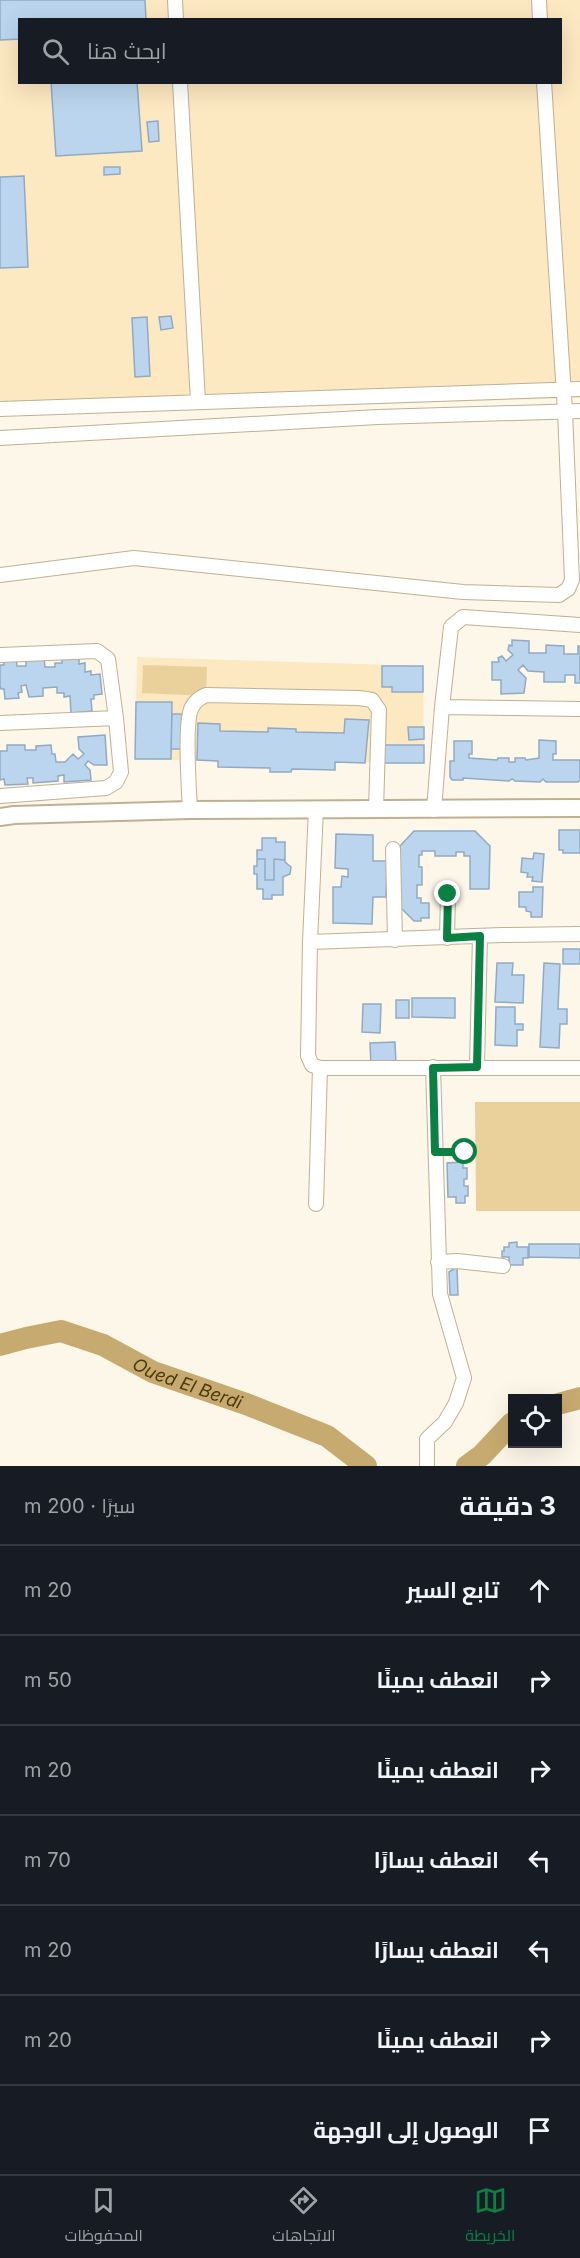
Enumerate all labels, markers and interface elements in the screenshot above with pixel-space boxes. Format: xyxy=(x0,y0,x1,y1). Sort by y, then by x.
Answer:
search box xyxy=(18,18,562,84)
icon: search xyxy=(39,35,72,68)
text: ابحث هنا xyxy=(87,38,167,64)
route end xyxy=(434,880,460,906)
route start xyxy=(451,1138,477,1164)
water label: Oued El Berdi xyxy=(129,1353,246,1413)
map controls xyxy=(508,1394,562,1448)
button: locate xyxy=(508,1394,562,1448)
text: 3 دقيقة xyxy=(460,1490,556,1521)
text: سيرًا · 200 m xyxy=(24,1494,135,1518)
icon: ahead xyxy=(523,1574,556,1607)
text: تابع السير xyxy=(406,1577,499,1603)
text: 20 m xyxy=(24,1578,72,1602)
icon: right xyxy=(523,1664,556,1697)
text: انعطف يمينًا xyxy=(377,1667,499,1693)
text: 50 m xyxy=(24,1668,72,1692)
icon: right xyxy=(523,1754,556,1787)
text: انعطف يمينًا xyxy=(377,1757,499,1783)
text: 20 m xyxy=(24,1758,72,1782)
icon: left xyxy=(523,1844,556,1877)
text: انعطف يسارًا xyxy=(374,1847,499,1873)
text: 70 m xyxy=(24,1848,71,1872)
icon: left xyxy=(523,1934,556,1967)
text: انعطف يسارًا xyxy=(374,1937,499,1963)
text: 20 m xyxy=(24,1938,72,1962)
icon: right xyxy=(523,2024,556,2057)
text: انعطف يمينًا xyxy=(377,2027,499,2053)
text: 20 m xyxy=(24,2028,72,2052)
icon: arrive xyxy=(523,2114,556,2147)
text: الوصول إلى الوجهة xyxy=(313,2117,499,2143)
tab: المحفوظات xyxy=(65,2184,143,2250)
tab: الاتجاهات xyxy=(272,2184,336,2250)
tab: الخريطة xyxy=(465,2184,515,2250)

